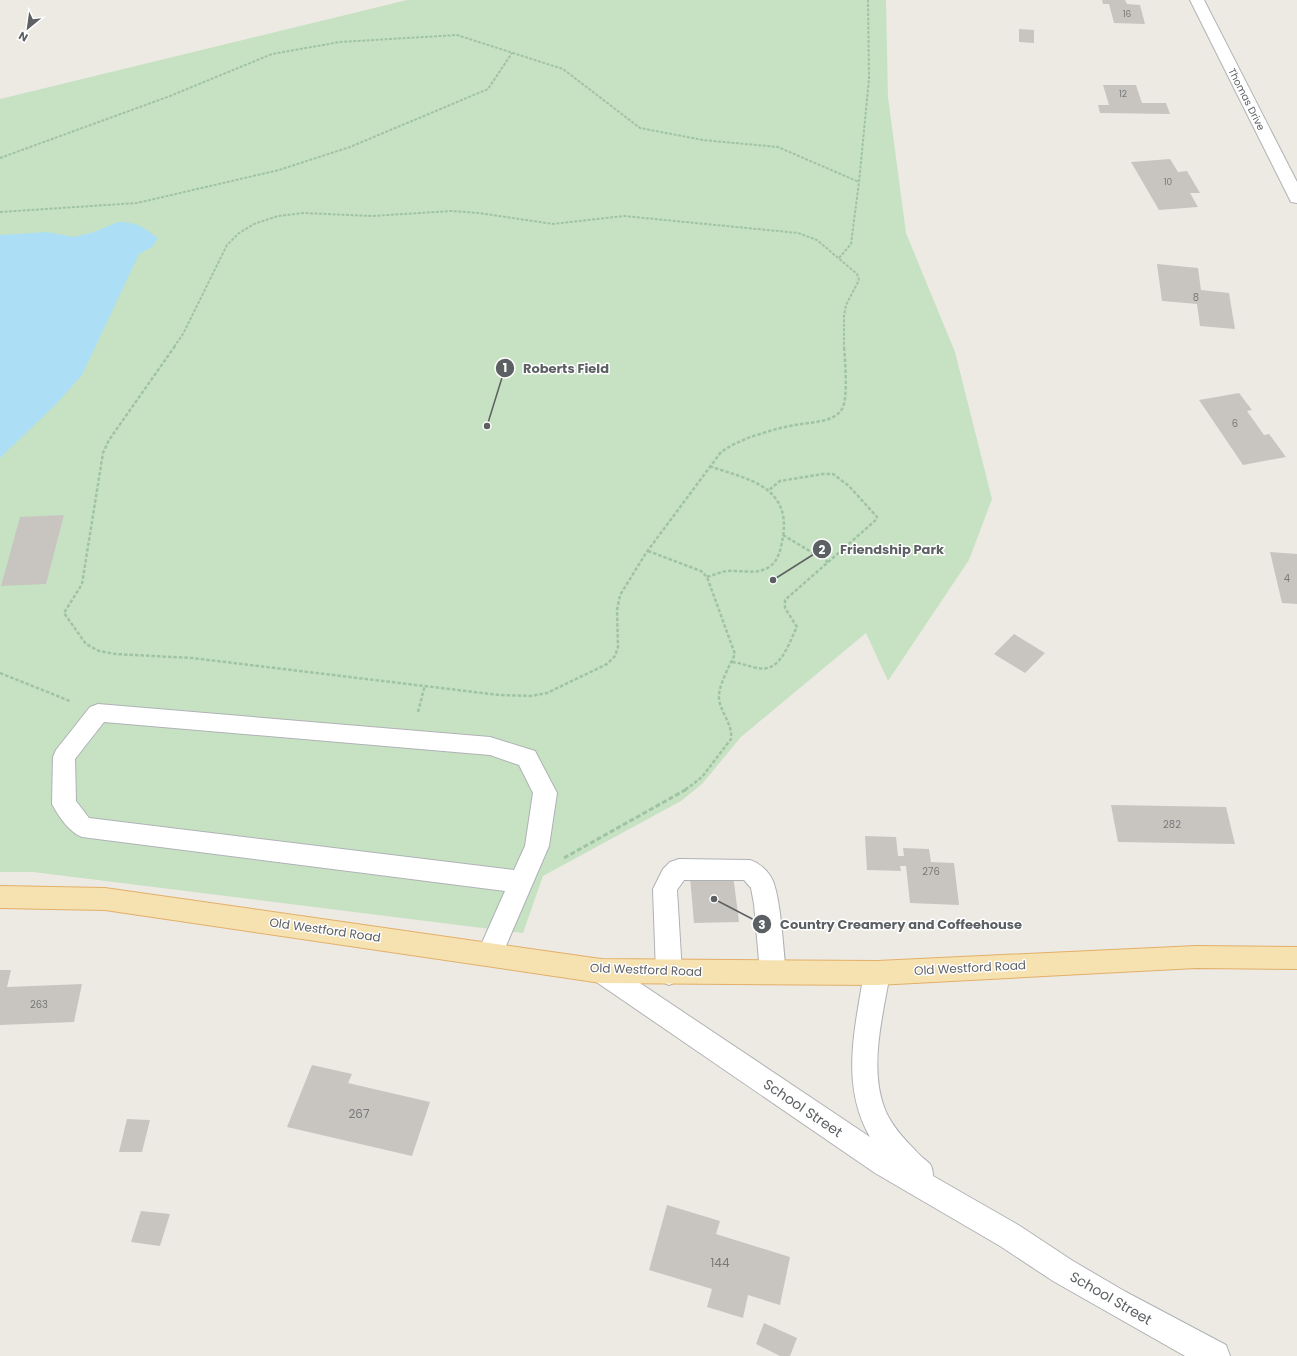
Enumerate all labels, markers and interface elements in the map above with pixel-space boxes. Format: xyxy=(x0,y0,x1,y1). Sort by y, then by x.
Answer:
north arrow xyxy=(8,8,48,48)
house number: 16 xyxy=(1123,8,1132,20)
text: N xyxy=(16,28,31,46)
street label: Thomas Drive xyxy=(1224,65,1269,133)
house number: 12 xyxy=(1119,88,1127,100)
house number: 10 xyxy=(1164,176,1173,188)
house number: 8 xyxy=(1193,290,1199,305)
callout: Roberts Field xyxy=(495,356,617,381)
text: 1 xyxy=(503,359,507,376)
text: Roberts Field xyxy=(523,359,609,378)
house number: 6 xyxy=(1232,416,1238,431)
callout: Friendship Park xyxy=(812,537,952,562)
text: Friendship Park xyxy=(840,540,944,559)
text: 2 xyxy=(819,541,826,558)
house number: 4 xyxy=(1284,571,1290,586)
house number: 282 xyxy=(1163,817,1181,832)
house number: 276 xyxy=(922,864,940,879)
callout: Country Creamery and Coffeehouse xyxy=(752,912,1030,937)
street label: Old Westford Road xyxy=(268,913,382,946)
text: Country Creamery and Coffeehouse xyxy=(780,915,1022,934)
text: 3 xyxy=(758,916,766,933)
street label: Old Westford Road xyxy=(914,956,1026,979)
street label: Old Westford Road xyxy=(590,959,702,980)
house number: 263 xyxy=(30,997,48,1012)
street label: School Street xyxy=(759,1074,847,1142)
house number: 267 xyxy=(348,1105,370,1122)
house number: 144 xyxy=(711,1254,730,1271)
street label: School Street xyxy=(1066,1266,1156,1330)

